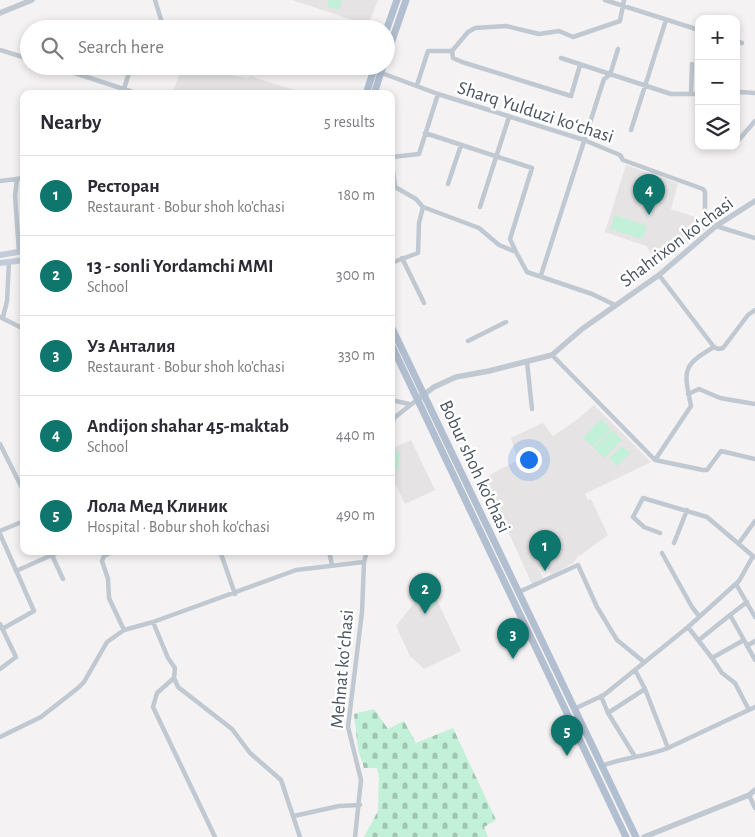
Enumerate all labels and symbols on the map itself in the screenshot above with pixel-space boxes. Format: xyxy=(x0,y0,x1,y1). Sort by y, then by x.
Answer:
street label: Sharq Yulduzi koʻchasi xyxy=(455,78,616,147)
pin: 4 xyxy=(633,174,665,215)
street label: Shahrixon koʻchasi xyxy=(617,194,737,291)
street label: Bobur shoh ko'chasi xyxy=(436,397,514,536)
your location xyxy=(516,447,542,473)
pin: 1 xyxy=(529,530,561,571)
pin: 2 xyxy=(409,573,441,614)
street label: Mehnat koʻchasi xyxy=(328,609,357,729)
pin: 3 xyxy=(497,618,529,659)
pin: 5 xyxy=(551,715,583,756)

